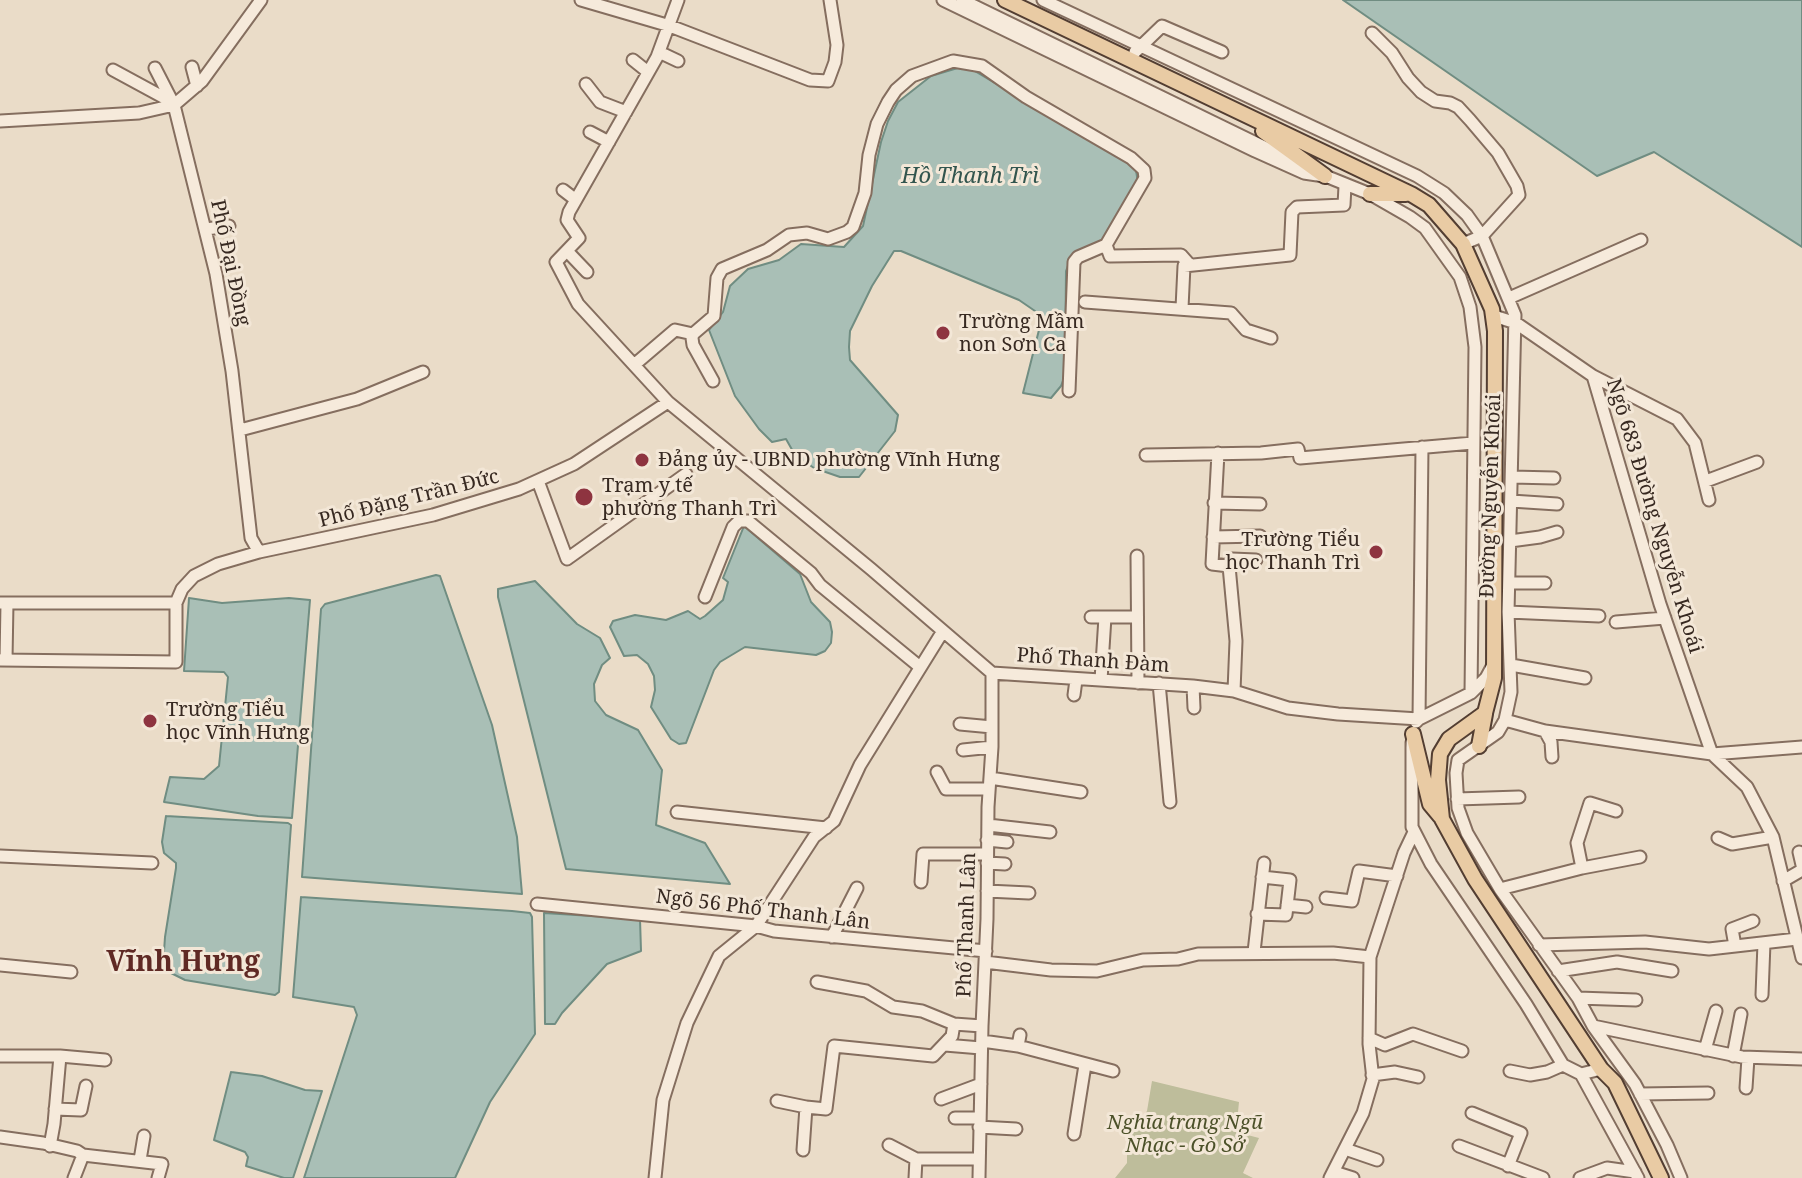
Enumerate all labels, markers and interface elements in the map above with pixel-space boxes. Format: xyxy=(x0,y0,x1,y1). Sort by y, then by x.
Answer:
water label: Hồ Thanh Trì xyxy=(901,164,1039,190)
street label: Phố Đại Đồng xyxy=(205,198,255,328)
place label: Trường Mầm non Sơn Ca xyxy=(959,310,1085,357)
marker: Trường Mầm non Sơn Ca xyxy=(934,324,952,342)
street label: Ngõ 683 Đường Nguyễn Khoái xyxy=(1601,376,1707,656)
street label: Đường Nguyễn Khoái xyxy=(1475,394,1507,598)
place label: Đảng ủy - UBND phường Vĩnh Hưng xyxy=(658,448,1000,472)
marker: Đảng ủy - UBND phường Vĩnh Hưng xyxy=(633,451,651,469)
street label: Phố Đặng Trần Đức xyxy=(316,465,502,533)
place label: Trạm y tế phường Thanh Trì xyxy=(602,474,777,521)
marker: Trạm y tế phường Thanh Trì xyxy=(573,486,595,508)
place label: Trường Tiểu học Thanh Trì xyxy=(1226,528,1360,575)
marker: Trường Tiểu học Thanh Trì xyxy=(1367,543,1385,561)
street label: Phố Thanh Đàm xyxy=(1016,644,1170,678)
place label: Trường Tiểu học Vĩnh Hưng xyxy=(166,698,309,745)
marker: Trường Tiểu học Vĩnh Hưng xyxy=(141,712,159,730)
street label: Phố Thanh Lân xyxy=(952,852,982,998)
street label: Ngõ 56 Phố Thanh Lân xyxy=(655,885,871,935)
district label: Vĩnh Hưng xyxy=(106,946,260,980)
park label: Nghĩa trang Ngũ Nhạc - Gò Sở xyxy=(1107,1111,1263,1158)

